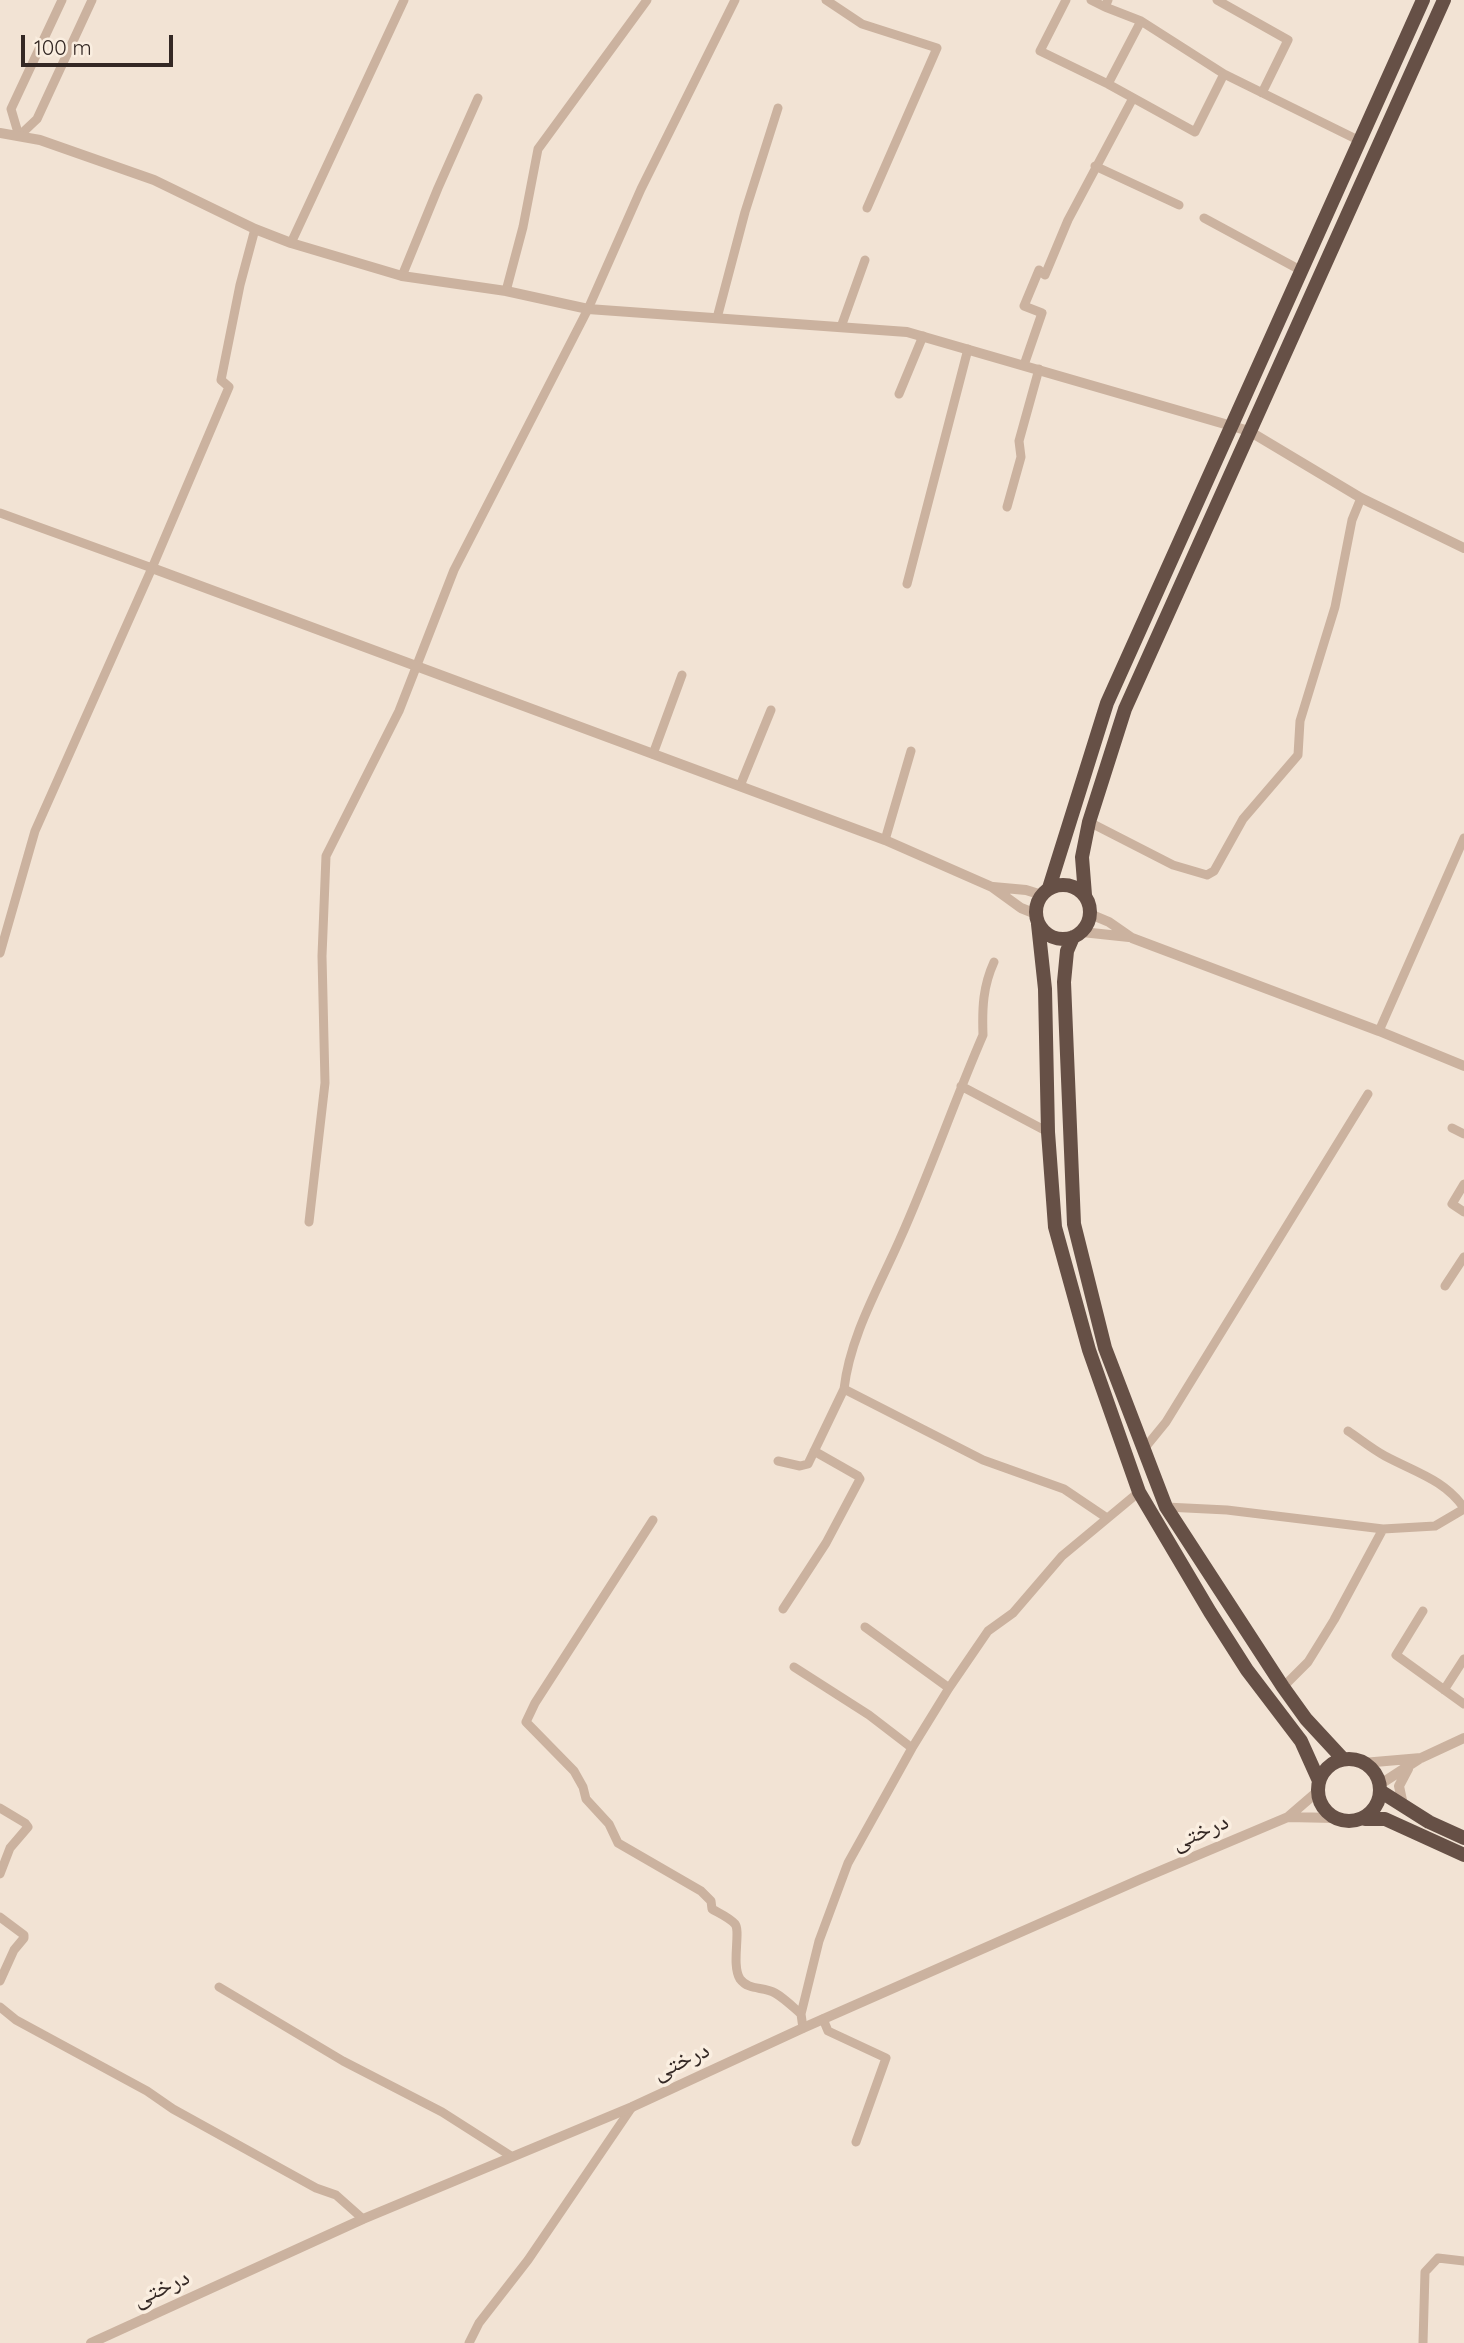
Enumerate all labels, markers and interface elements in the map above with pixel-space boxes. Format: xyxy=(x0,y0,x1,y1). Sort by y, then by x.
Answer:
scale bar xyxy=(24,21,177,65)
text: 100 m xyxy=(34,34,92,60)
street label: درختی xyxy=(1167,1807,1233,1857)
street label: درختی xyxy=(648,2035,714,2087)
street label: درختی xyxy=(128,2263,194,2313)

